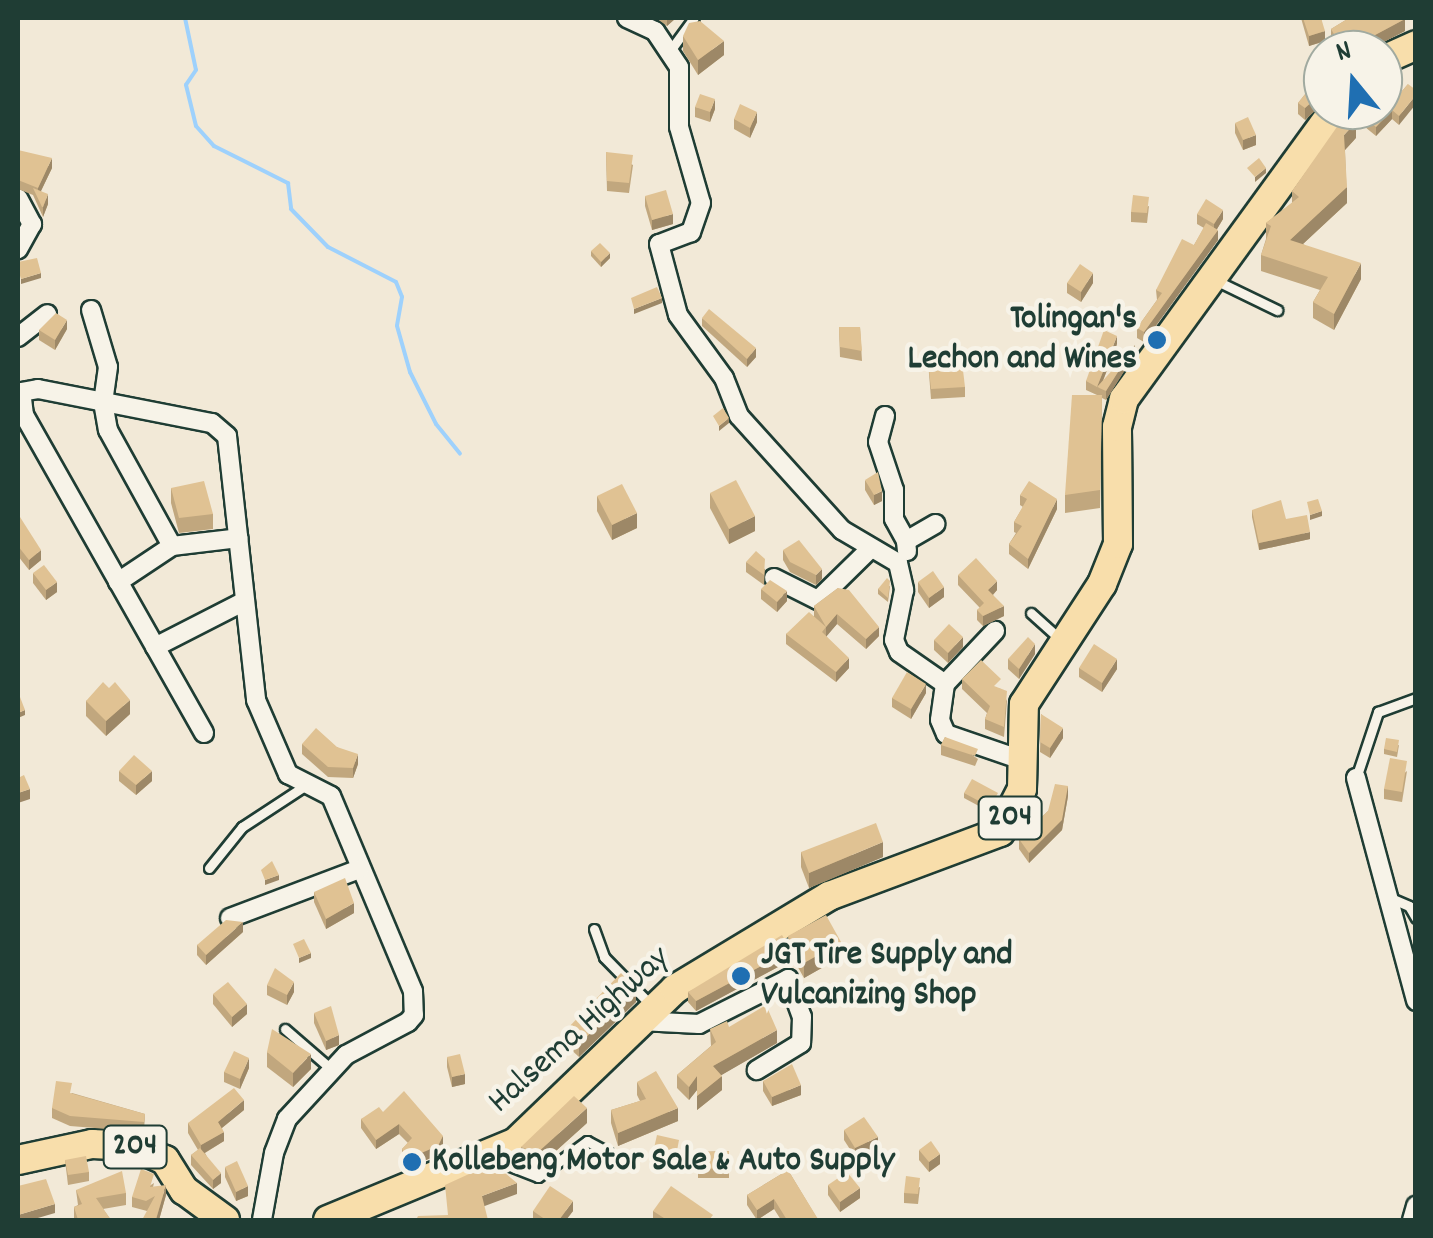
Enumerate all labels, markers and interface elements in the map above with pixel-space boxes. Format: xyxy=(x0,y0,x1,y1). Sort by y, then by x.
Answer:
north arrow xyxy=(1303,30,1403,130)
text: N xyxy=(1332,32,1357,75)
place label: Tolingan's Lechon and Wines xyxy=(908,299,1137,381)
marker: Tolingan's Lechon and Wines xyxy=(1146,329,1168,351)
road number: 204 xyxy=(978,791,1042,845)
place label: JGT Tire Supply and Vulcanizing Shop xyxy=(761,935,1013,1017)
street label: Halsema Highway xyxy=(480,938,680,1124)
marker: JGT Tire Supply and Vulcanizing Shop xyxy=(730,965,752,987)
road number: 204 xyxy=(102,1120,168,1174)
place label: Kollebeng Motor Sale & Auto Supply xyxy=(432,1141,894,1183)
marker: Kollebeng Motor Sale & Auto Supply xyxy=(401,1151,423,1173)

